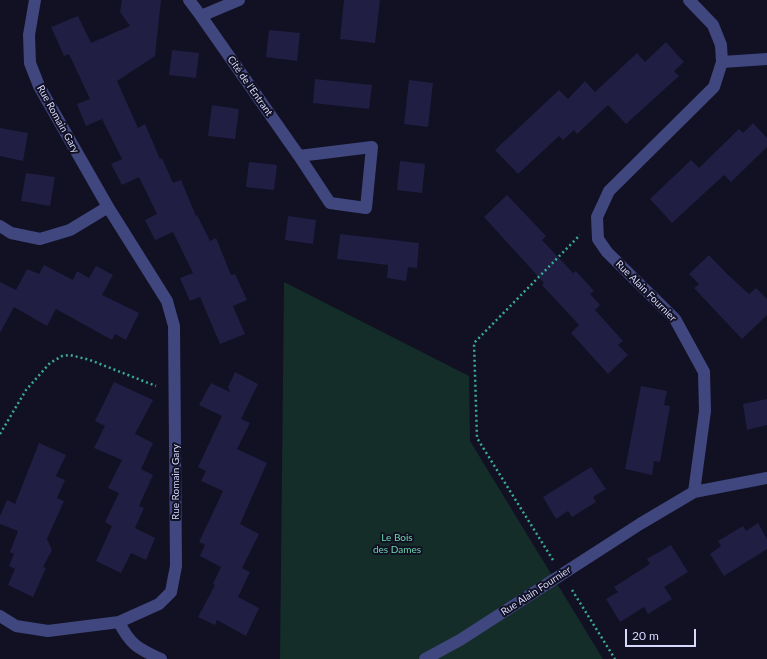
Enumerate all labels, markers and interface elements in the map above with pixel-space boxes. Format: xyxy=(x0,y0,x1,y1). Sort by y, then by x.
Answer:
street label: Cité de l'Entrant xyxy=(225,54,275,118)
street label: Rue Romain Gary xyxy=(34,83,82,155)
street label: Rue Alain Fournier xyxy=(613,258,679,324)
street label: Rue Romain Gary xyxy=(170,444,182,520)
park label: Le Bois des Dames xyxy=(373,532,421,556)
street label: Rue Alain Fournier xyxy=(499,564,573,618)
scale bar xyxy=(627,621,698,647)
text: 20 m xyxy=(632,628,659,643)

